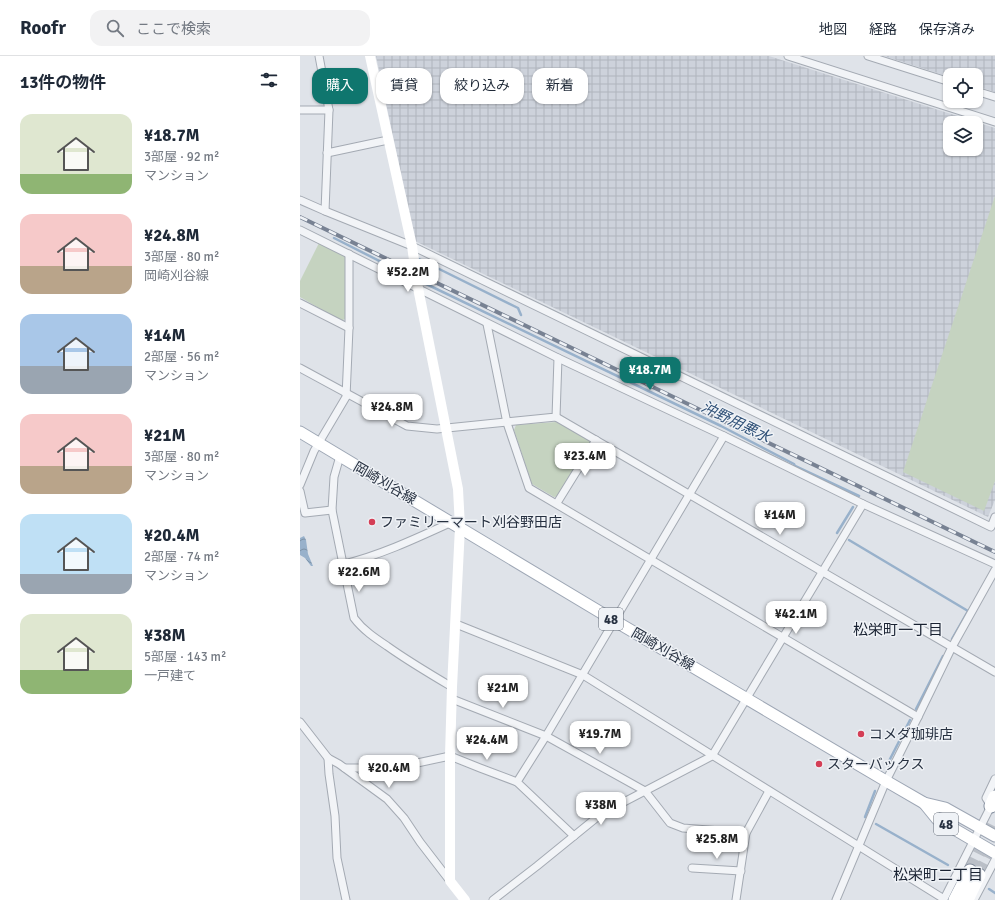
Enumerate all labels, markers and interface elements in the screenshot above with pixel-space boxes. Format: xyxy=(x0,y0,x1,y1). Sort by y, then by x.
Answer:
search box xyxy=(90,10,370,46)
text: Roofr xyxy=(20,16,66,40)
icon: search xyxy=(104,17,126,39)
text: ここで検索 xyxy=(136,20,211,38)
text: 地図 xyxy=(819,21,847,38)
text: 経路 xyxy=(869,21,897,38)
text: 保存済み xyxy=(919,21,975,38)
chip: 購入 xyxy=(312,68,368,104)
chip: 賃貸 xyxy=(376,68,432,104)
chip: 絞り込み xyxy=(440,68,524,104)
chip: 新着 xyxy=(532,68,588,104)
map controls xyxy=(943,68,983,156)
button: locate xyxy=(943,68,983,108)
icon: filters xyxy=(258,69,280,91)
text: 13件の物件 xyxy=(20,72,106,93)
button: layers xyxy=(943,116,983,156)
text: ¥18.7M xyxy=(144,125,200,146)
icon: home xyxy=(52,130,100,178)
text: 3部屋 · 92 m² xyxy=(144,149,219,165)
text: マンション xyxy=(144,168,209,184)
text: ¥24.8M xyxy=(144,225,200,246)
icon: home xyxy=(52,230,100,278)
text: 3部屋 · 80 m² xyxy=(144,249,219,265)
pin: ¥52.2M xyxy=(375,259,441,293)
text: ¥52.2M xyxy=(387,264,429,280)
text: 岡崎刈谷線 xyxy=(144,268,209,284)
text: ¥14M xyxy=(144,325,186,346)
icon: home xyxy=(52,330,100,378)
text: 2部屋 · 56 m² xyxy=(144,349,219,365)
pin: ¥18.7M xyxy=(617,357,683,391)
text: ¥18.7M xyxy=(629,362,671,378)
text: マンション xyxy=(144,368,209,384)
pin: ¥24.8M xyxy=(359,394,425,428)
water label: 沖野用悪水 xyxy=(698,397,775,447)
text: ¥24.8M xyxy=(371,399,413,415)
text: ¥21M xyxy=(144,425,186,446)
icon: home xyxy=(52,430,100,478)
pin: ¥23.4M xyxy=(552,443,618,477)
text: ¥23.4M xyxy=(564,448,606,464)
text: 3部屋 · 80 m² xyxy=(144,449,219,465)
street label: 岡崎刈谷線 xyxy=(350,459,419,508)
text: マンション xyxy=(144,468,209,484)
pin: ¥14M xyxy=(756,502,804,536)
text: ¥14M xyxy=(764,507,796,523)
place label: ファミリーマート刈谷野田店 xyxy=(380,514,562,531)
marker: ファミリーマート刈谷野田店 xyxy=(367,517,377,527)
text: ¥20.4M xyxy=(144,525,200,546)
icon: home xyxy=(52,530,100,578)
text: 2部屋 · 74 m² xyxy=(144,549,219,565)
pin: ¥22.6M xyxy=(326,559,392,593)
text: ¥22.6M xyxy=(338,564,380,580)
text: マンション xyxy=(144,568,209,584)
pin: ¥42.1M xyxy=(763,601,829,635)
text: ¥42.1M xyxy=(775,606,817,622)
road number: 48 xyxy=(599,608,623,630)
district label: 松栄町一丁目 xyxy=(853,621,943,639)
text: ¥38M xyxy=(144,625,186,646)
street label: 岡崎刈谷線 xyxy=(628,625,697,674)
icon: home xyxy=(52,630,100,678)
text: 5部屋 · 143 m² xyxy=(144,649,226,665)
text: 一戸建て xyxy=(144,668,196,684)
pin: ¥21M xyxy=(479,675,527,709)
text: ¥21M xyxy=(487,680,519,696)
pin: ¥19.7M xyxy=(567,721,633,755)
text: ¥19.7M xyxy=(579,726,621,742)
place label: コメダ珈琲店 xyxy=(869,726,953,743)
pin: ¥24.4M xyxy=(454,727,520,761)
marker: コメダ珈琲店 xyxy=(856,729,866,739)
text: ¥24.4M xyxy=(466,732,508,748)
pin: ¥20.4M xyxy=(356,755,422,789)
place label: スターバックス xyxy=(827,756,924,773)
marker: スターバックス xyxy=(814,759,824,769)
text: ¥20.4M xyxy=(368,760,410,776)
pin: ¥38M xyxy=(577,792,625,826)
text: ¥38M xyxy=(585,797,617,813)
road number: 48 xyxy=(934,813,958,835)
pin: ¥25.8M xyxy=(684,826,750,860)
text: ¥25.8M xyxy=(696,831,738,847)
district label: 松栄町二丁目 xyxy=(893,866,983,884)

